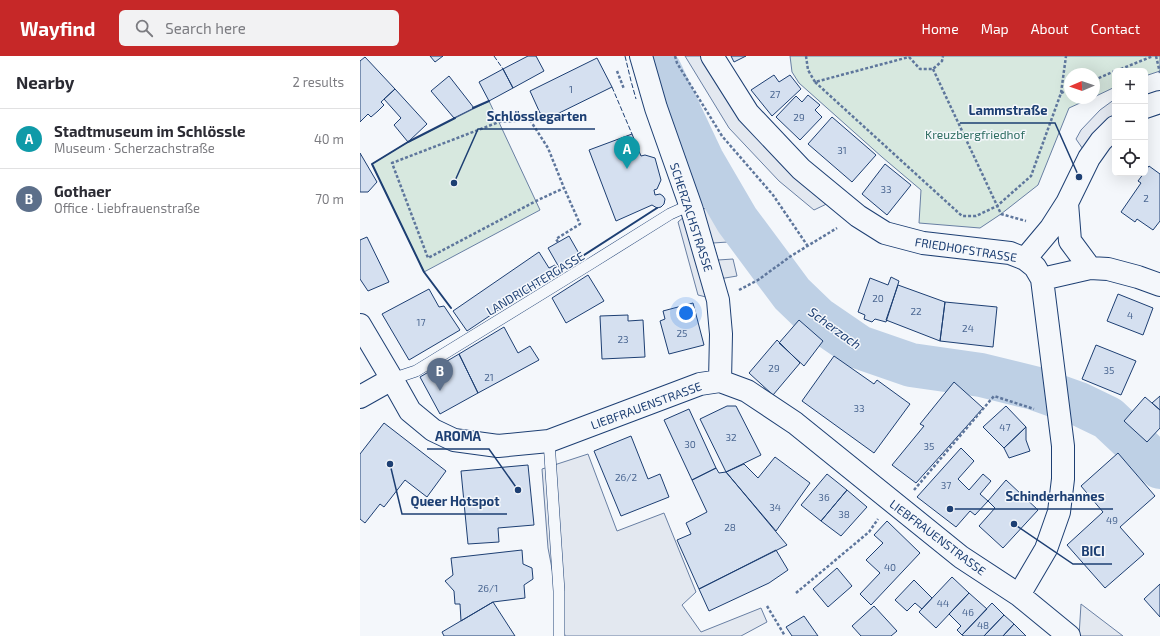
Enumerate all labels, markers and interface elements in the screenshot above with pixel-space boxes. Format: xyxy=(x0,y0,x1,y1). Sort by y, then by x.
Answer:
search box xyxy=(119,10,399,46)
text: Wayfind xyxy=(20,17,95,40)
icon: search xyxy=(133,17,155,39)
text: Search here xyxy=(165,19,246,37)
text: Home xyxy=(922,20,959,37)
text: Map xyxy=(981,20,1009,37)
text: About xyxy=(1031,20,1069,37)
text: Contact xyxy=(1091,20,1140,37)
north arrow xyxy=(1064,68,1100,104)
map controls xyxy=(1112,68,1148,176)
button: + xyxy=(1112,68,1148,104)
text: Nearby xyxy=(16,72,74,92)
text: 2 results xyxy=(292,74,344,90)
house number: 1 xyxy=(569,83,573,95)
house number: 27 xyxy=(770,88,780,100)
callout: Lammstraße xyxy=(960,98,1055,123)
text: Lammstraße xyxy=(969,102,1047,118)
callout: Schlösslegarten xyxy=(478,104,595,129)
button: − xyxy=(1112,104,1148,140)
text: Schlösslegarten xyxy=(487,108,587,124)
house number: 29 xyxy=(793,111,805,123)
text: Stadtmuseum im Schlössle xyxy=(54,122,246,140)
park label: Kreuzbergfriedhof xyxy=(925,127,1025,141)
text: A xyxy=(25,131,33,147)
text: 40 m xyxy=(314,131,344,147)
pin: A xyxy=(614,136,640,169)
text: Museum · Scherzachstraße xyxy=(54,140,215,156)
button: locate xyxy=(1112,140,1148,176)
house number: 31 xyxy=(837,144,847,156)
street label: SCHERZACHSTRASSE xyxy=(668,161,716,273)
text: Gothaer xyxy=(54,182,111,200)
house number: 33 xyxy=(880,183,892,195)
text: B xyxy=(25,191,33,207)
text: 70 m xyxy=(315,191,344,207)
house number: 2 xyxy=(1143,192,1149,204)
text: Office · Liebfrauenstraße xyxy=(54,200,200,216)
street label: FRIEDHOFSTRASSE xyxy=(914,234,1018,264)
street label: LANDRICHTERGASSE xyxy=(483,248,587,318)
house number: 20 xyxy=(872,292,884,304)
your location xyxy=(676,303,696,323)
water label: Scherzach xyxy=(806,304,864,352)
house number: 22 xyxy=(910,305,922,317)
house number: 4 xyxy=(1127,309,1133,321)
house number: 17 xyxy=(416,316,426,328)
house number: 24 xyxy=(962,322,974,334)
house number: 25 xyxy=(677,327,687,339)
house number: 23 xyxy=(617,333,629,345)
pin: B xyxy=(427,358,453,391)
house number: 29 xyxy=(768,362,780,374)
house number: 35 xyxy=(1104,364,1114,376)
house number: 21 xyxy=(484,371,494,383)
street label: LIEBFRAUENSTRASSE xyxy=(589,378,703,432)
house number: 33 xyxy=(853,402,865,414)
house number: 47 xyxy=(999,421,1011,433)
callout: AROMA xyxy=(427,424,489,449)
text: AROMA xyxy=(435,428,482,444)
house number: 32 xyxy=(725,431,737,443)
house number: 30 xyxy=(684,438,696,450)
house number: 35 xyxy=(924,440,934,452)
house number: 26/2 xyxy=(615,471,637,483)
house number: 37 xyxy=(941,479,951,491)
callout: Schinderhannes xyxy=(998,484,1113,509)
text: Schinderhannes xyxy=(1005,488,1105,504)
callout: Queer Hotspot xyxy=(402,489,507,514)
house number: 36 xyxy=(818,491,830,503)
text: Queer Hotspot xyxy=(410,493,500,510)
street label: LIEBFRAUENSTRASSE xyxy=(887,496,989,578)
house number: 34 xyxy=(769,501,781,513)
house number: 38 xyxy=(838,508,850,520)
house number: 49 xyxy=(1106,514,1118,526)
house number: 28 xyxy=(724,521,736,533)
callout: BICI xyxy=(1073,539,1112,564)
text: BICI xyxy=(1081,543,1105,559)
house number: 40 xyxy=(884,561,896,573)
house number: 26/1 xyxy=(478,582,498,594)
house number: 44 xyxy=(937,597,949,609)
house number: 46 xyxy=(962,606,974,618)
house number: 48 xyxy=(977,619,989,631)

